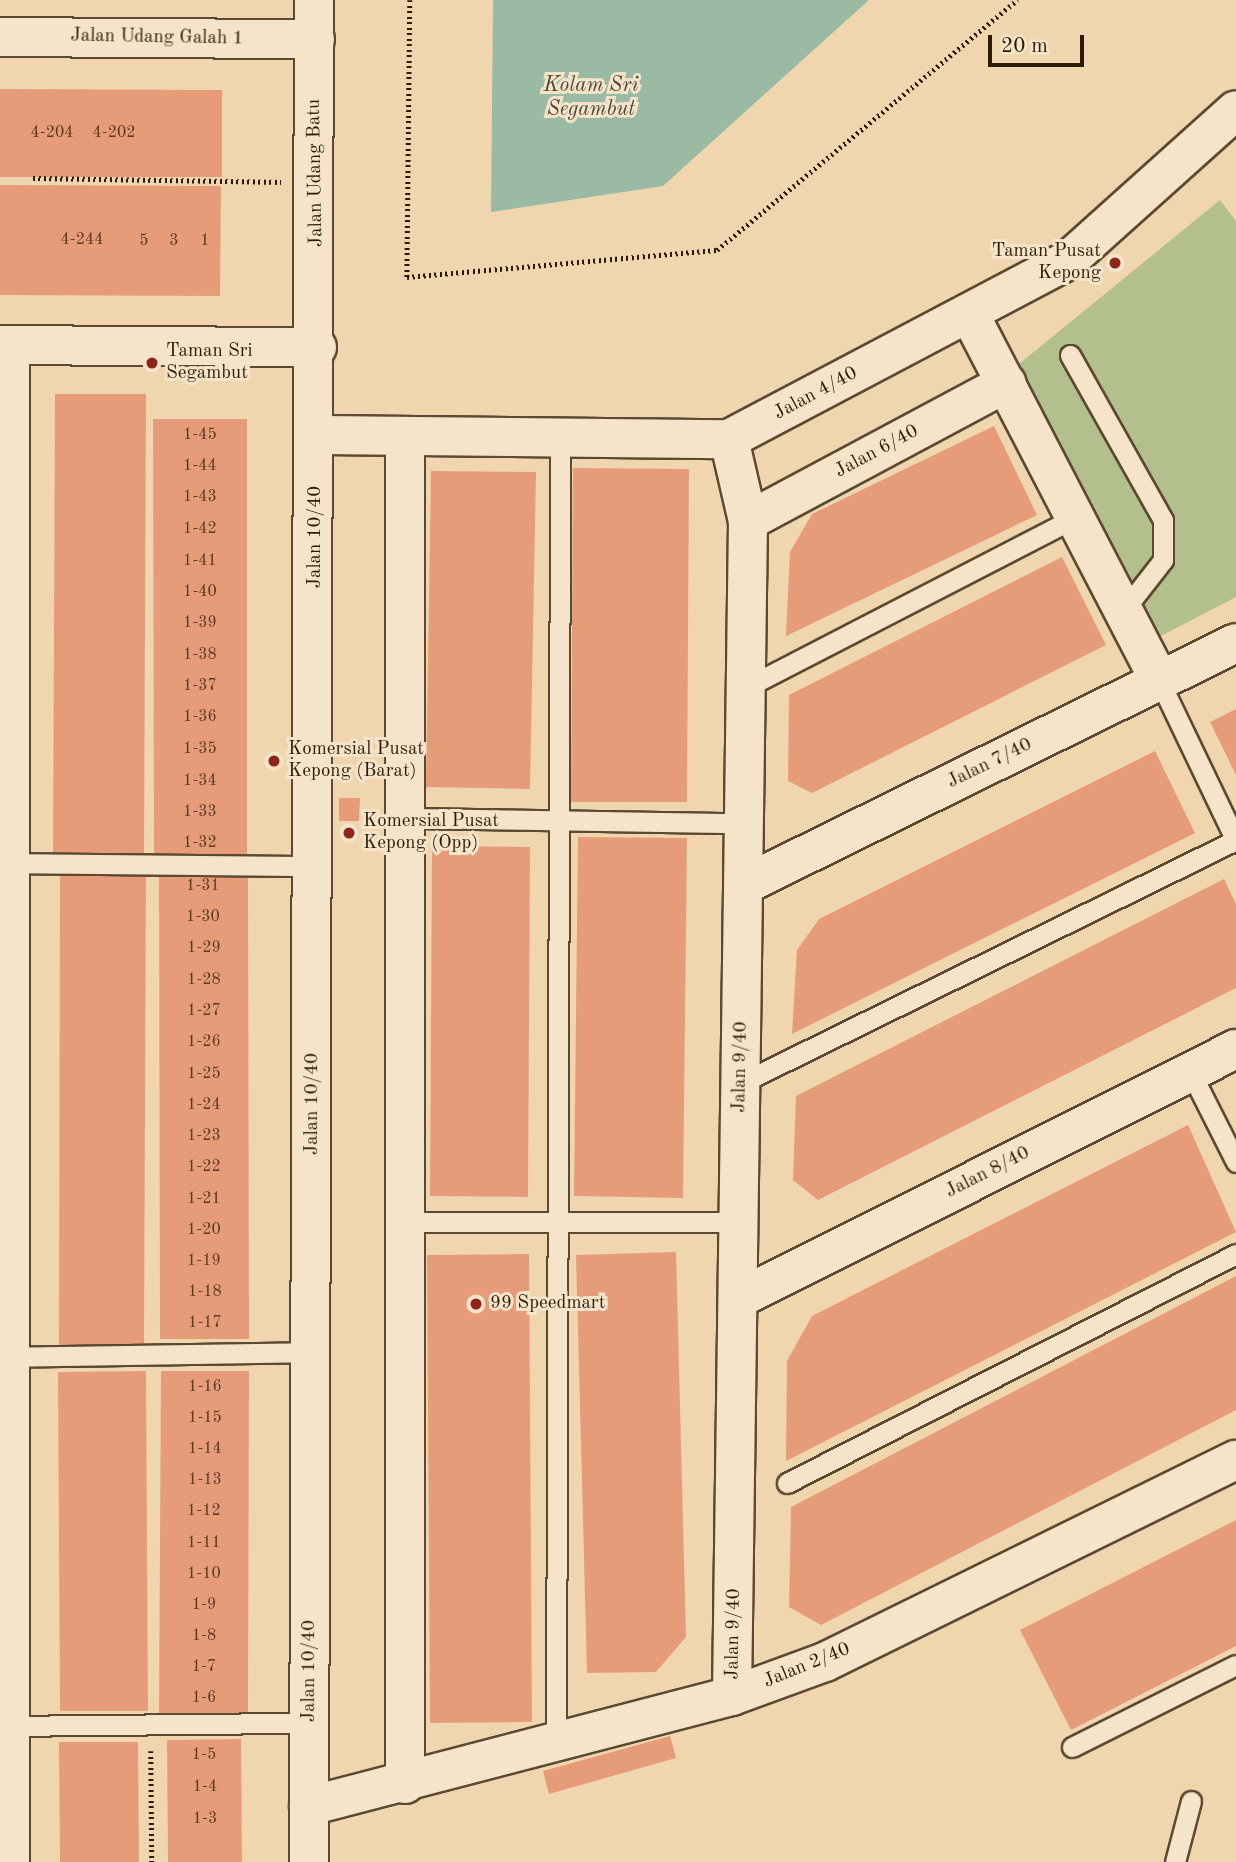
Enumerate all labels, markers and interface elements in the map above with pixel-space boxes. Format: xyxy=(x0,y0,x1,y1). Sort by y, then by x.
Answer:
scale bar xyxy=(991,21,1087,65)
street label: Jalan Udang Galah 1 xyxy=(70,25,244,51)
text: 20 m xyxy=(1001,36,1048,57)
water label: Kolam Sri Segambut xyxy=(544,73,638,123)
street label: Jalan Udang Batu xyxy=(303,99,329,247)
house number: 4-204 xyxy=(30,123,74,143)
house number: 4-202 xyxy=(92,123,136,143)
house number: 4-244 xyxy=(60,230,104,250)
house number: 5 xyxy=(139,231,149,251)
house number: 3 xyxy=(169,231,179,251)
house number: 1 xyxy=(200,231,210,251)
place label: Taman Pusat Kepong xyxy=(992,241,1101,285)
marker: Taman Pusat Kepong xyxy=(1107,255,1123,271)
place label: Taman Sri Segambut xyxy=(166,341,253,385)
marker: Taman Sri Segambut xyxy=(144,355,160,371)
street label: Jalan 4/40 xyxy=(770,362,862,426)
street label: Jalan 6/40 xyxy=(831,420,923,484)
house number: 1-45 xyxy=(183,425,217,445)
house number: 1-44 xyxy=(183,456,217,476)
street label: Jalan 10/40 xyxy=(305,486,327,588)
house number: 1-43 xyxy=(183,487,217,507)
house number: 1-42 xyxy=(183,519,217,539)
house number: 1-41 xyxy=(183,551,217,571)
house number: 1-40 xyxy=(183,582,217,602)
house number: 1-39 xyxy=(183,613,217,633)
house number: 1-38 xyxy=(183,645,217,665)
house number: 1-37 xyxy=(183,676,217,696)
house number: 1-36 xyxy=(183,707,217,727)
street label: Jalan 7/40 xyxy=(944,734,1036,794)
house number: 1-35 xyxy=(183,739,217,759)
place label: Komersial Pusat Kepong (Barat) xyxy=(288,739,424,783)
marker: Komersial Pusat Kepong (Barat) xyxy=(266,753,282,769)
house number: 1-34 xyxy=(183,771,217,791)
house number: 1-33 xyxy=(183,802,217,822)
place label: Komersial Pusat Kepong (Opp) xyxy=(363,811,499,855)
marker: Komersial Pusat Kepong (Opp) xyxy=(341,825,357,841)
house number: 1-32 xyxy=(183,833,217,853)
house number: 1-31 xyxy=(186,876,220,896)
house number: 1-30 xyxy=(186,907,220,927)
house number: 1-29 xyxy=(187,938,221,958)
house number: 1-28 xyxy=(187,970,221,990)
house number: 1-27 xyxy=(187,1001,221,1021)
street label: Jalan 9/40 xyxy=(729,1021,753,1113)
house number: 1-26 xyxy=(187,1032,221,1052)
street label: Jalan 10/40 xyxy=(302,1053,324,1155)
house number: 1-25 xyxy=(187,1064,221,1084)
house number: 1-24 xyxy=(187,1095,221,1115)
house number: 1-23 xyxy=(187,1126,221,1146)
street label: Jalan 8/40 xyxy=(942,1142,1034,1204)
house number: 1-22 xyxy=(187,1157,221,1177)
house number: 1-21 xyxy=(187,1189,221,1209)
house number: 1-20 xyxy=(187,1220,221,1240)
house number: 1-19 xyxy=(187,1251,221,1271)
house number: 1-18 xyxy=(188,1282,222,1302)
place label: 99 Speedmart xyxy=(490,1293,605,1315)
marker: 99 Speedmart xyxy=(468,1296,484,1312)
house number: 1-17 xyxy=(188,1313,222,1333)
house number: 1-16 xyxy=(188,1377,222,1397)
house number: 1-15 xyxy=(188,1408,222,1428)
house number: 1-14 xyxy=(188,1439,222,1459)
house number: 1-13 xyxy=(188,1470,222,1490)
house number: 1-12 xyxy=(187,1501,221,1521)
house number: 1-11 xyxy=(187,1533,221,1553)
house number: 1-10 xyxy=(187,1564,221,1584)
street label: Jalan 9/40 xyxy=(722,1588,746,1680)
house number: 1-9 xyxy=(192,1595,216,1615)
street label: Jalan 10/40 xyxy=(299,1620,321,1722)
house number: 1-8 xyxy=(192,1626,216,1646)
street label: Jalan 2/40 xyxy=(760,1638,854,1694)
house number: 1-7 xyxy=(192,1657,216,1677)
house number: 1-6 xyxy=(192,1688,216,1708)
house number: 1-5 xyxy=(192,1745,216,1765)
house number: 1-4 xyxy=(193,1777,217,1797)
house number: 1-3 xyxy=(193,1809,217,1829)

